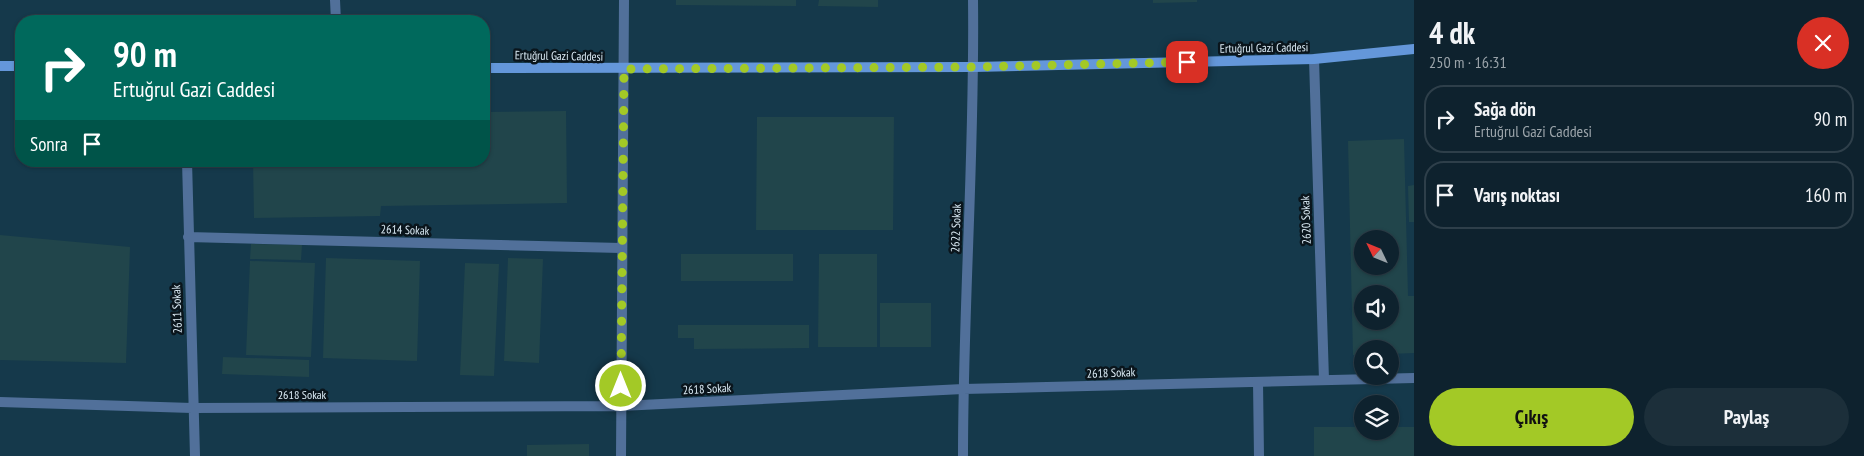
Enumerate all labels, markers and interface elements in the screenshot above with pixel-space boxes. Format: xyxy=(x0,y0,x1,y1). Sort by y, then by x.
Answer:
text: 4 dk xyxy=(1429,13,1475,52)
button: close xyxy=(1797,17,1849,69)
text: 90 m xyxy=(113,31,177,77)
icon: right xyxy=(30,35,95,100)
street label: Ertuğrul Gazi Caddesi xyxy=(1220,39,1308,56)
pin xyxy=(1166,41,1208,83)
street label: Ertuğrul Gazi Caddesi xyxy=(515,47,603,64)
icon: arrive xyxy=(1173,48,1201,76)
text: 250 m · 16:31 xyxy=(1429,52,1507,72)
text: Ertuğrul Gazi Caddesi xyxy=(113,75,275,103)
text: Sağa dön xyxy=(1474,97,1536,121)
icon: right xyxy=(1431,105,1459,133)
text: 90 m xyxy=(1814,107,1847,131)
text: Ertuğrul Gazi Caddesi xyxy=(1474,121,1592,141)
icon: arrive xyxy=(78,130,106,158)
text: Sonra xyxy=(30,132,68,156)
icon: arrive xyxy=(1431,181,1459,209)
text: Varış noktası xyxy=(1474,183,1560,207)
text: 160 m xyxy=(1805,183,1847,207)
street label: 2620 Sokak xyxy=(1297,195,1314,245)
street label: 2622 Sokak xyxy=(947,203,964,253)
street label: 2614 Sokak xyxy=(380,221,430,238)
north arrow xyxy=(1354,230,1399,275)
map controls xyxy=(1354,230,1399,440)
street label: 2611 Sokak xyxy=(168,284,185,334)
button: sound xyxy=(1354,285,1399,330)
button: search xyxy=(1354,340,1399,385)
position arrow xyxy=(594,359,646,411)
street label: 2618 Sokak xyxy=(1086,364,1136,381)
street label: 2618 Sokak xyxy=(682,380,732,397)
street label: 2618 Sokak xyxy=(278,387,327,402)
button: Çıkış xyxy=(1429,388,1634,446)
button: Paylaş xyxy=(1644,388,1849,446)
button: layers xyxy=(1354,395,1399,440)

